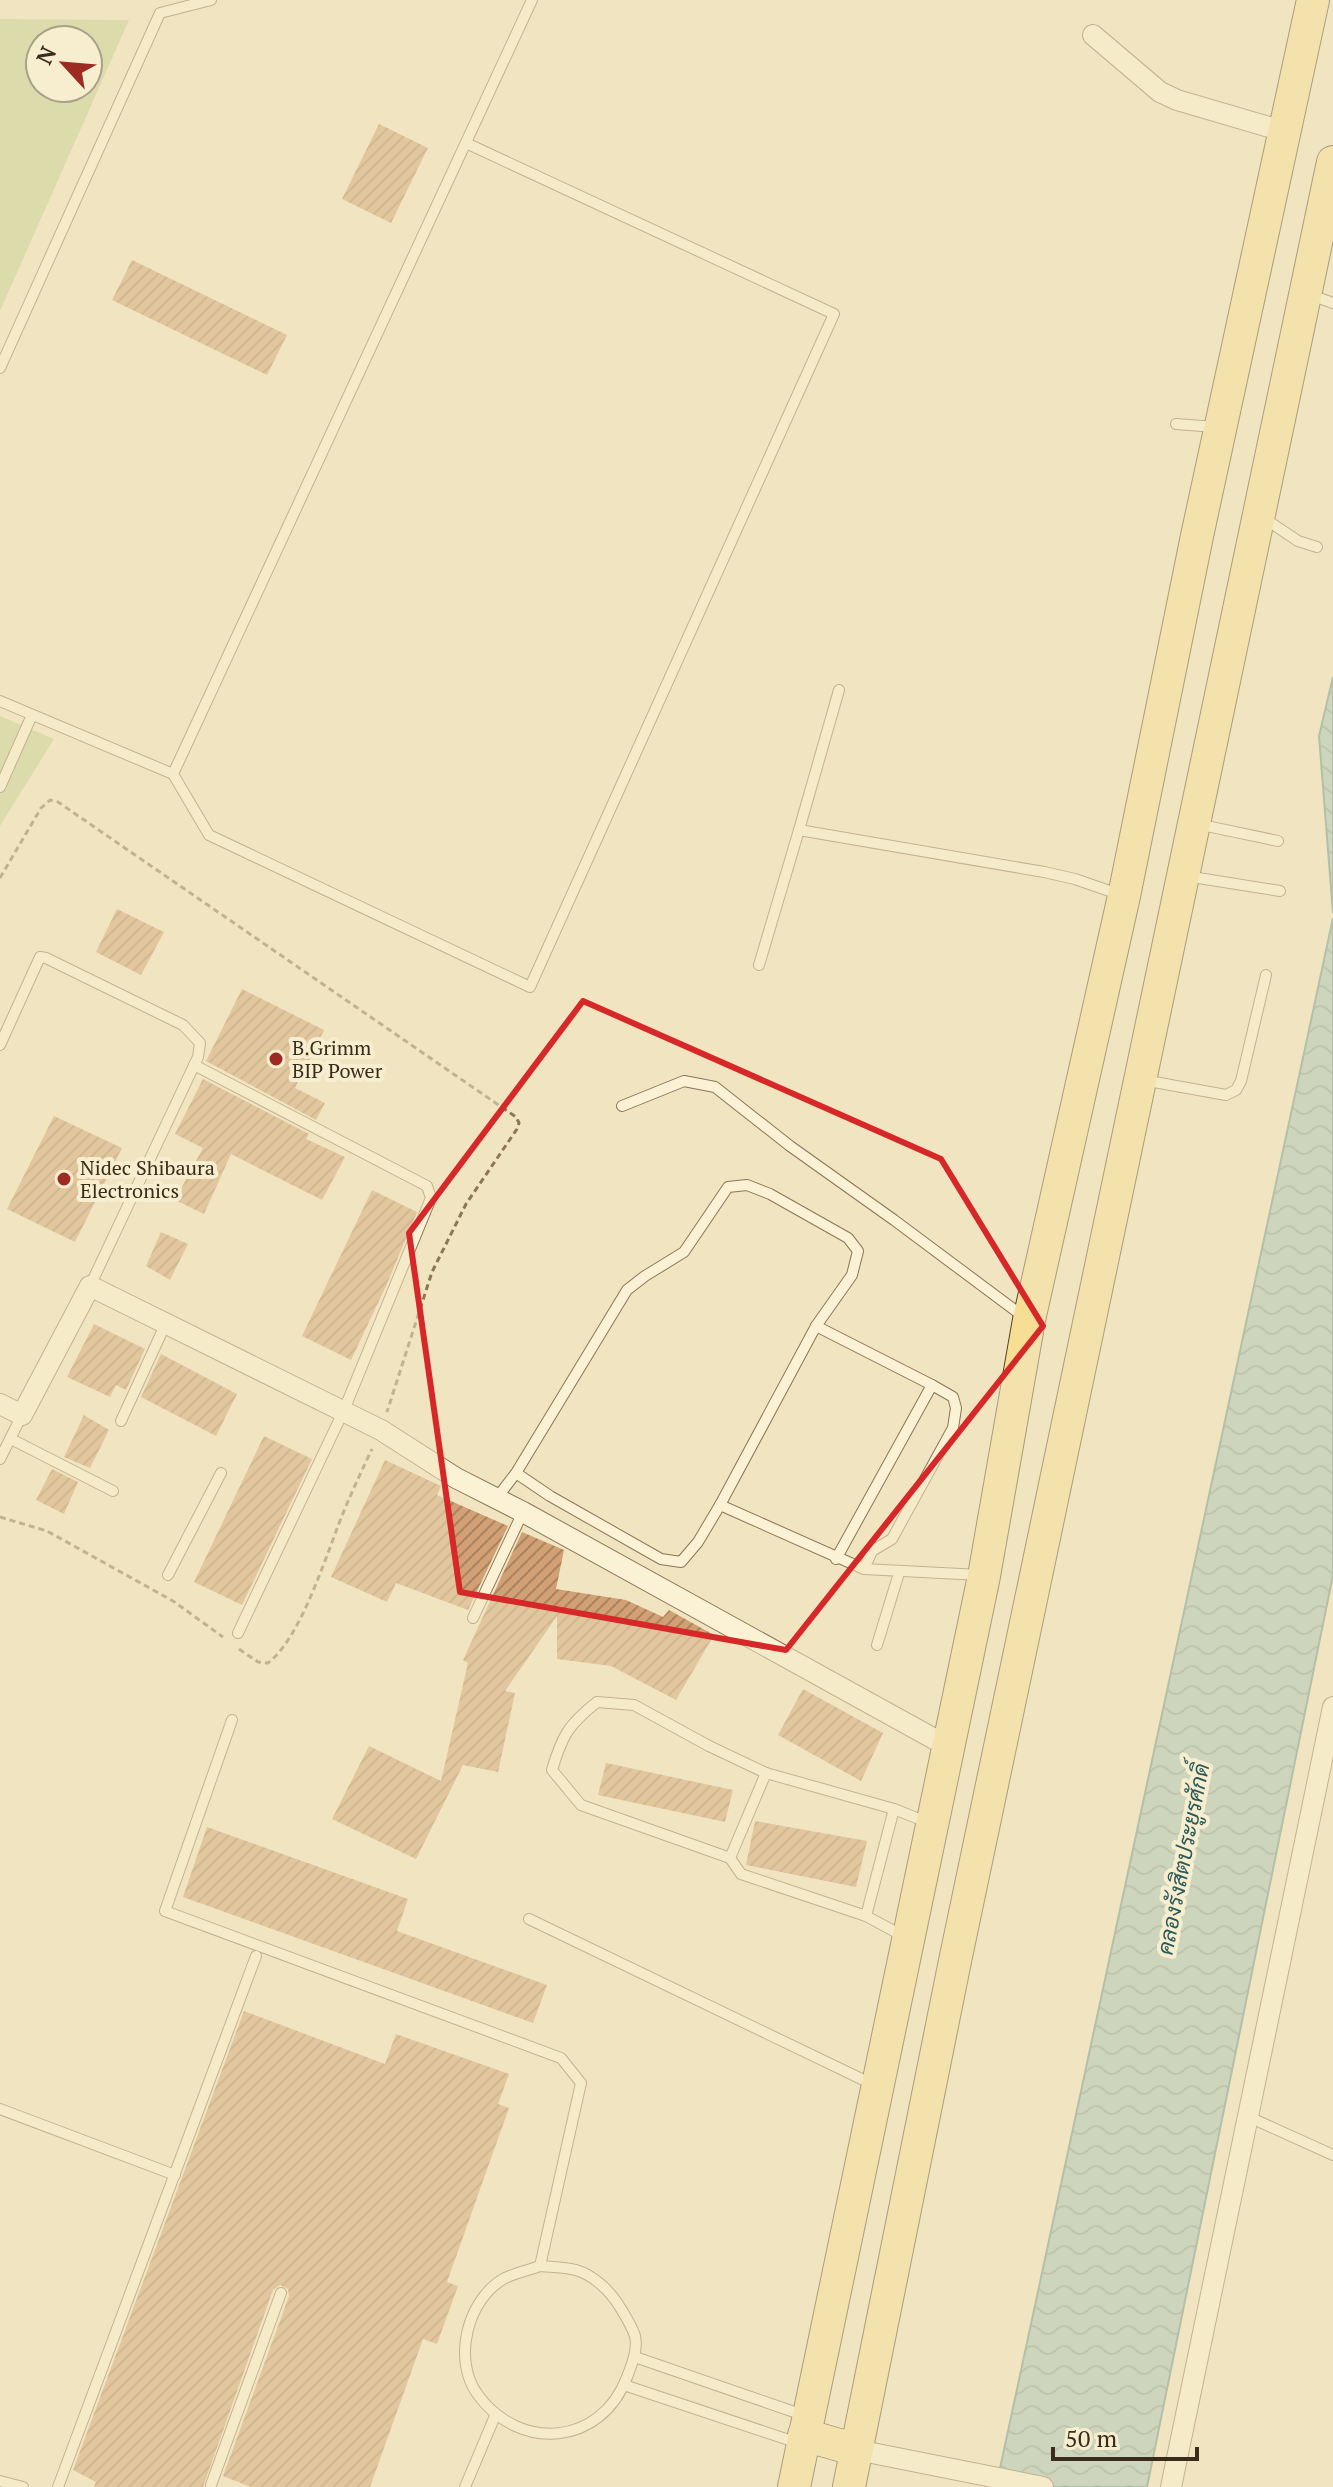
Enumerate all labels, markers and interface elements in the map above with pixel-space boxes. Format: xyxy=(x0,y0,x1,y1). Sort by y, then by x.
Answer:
north arrow xyxy=(24,24,104,104)
text: N xyxy=(29,41,62,69)
place label: B.Grimm BIP Power xyxy=(292,1034,383,1084)
marker: B.Grimm BIP Power xyxy=(267,1050,285,1068)
place label: Nidec Shibaura Electronics xyxy=(80,1154,215,1204)
marker: Nidec Shibaura Electronics xyxy=(55,1170,73,1188)
water label: คลองรังสิตประยูรศักดิ์ xyxy=(1146,1756,1218,1958)
scale bar xyxy=(1053,2411,1197,2461)
text: 50 m xyxy=(1065,2422,1117,2454)

